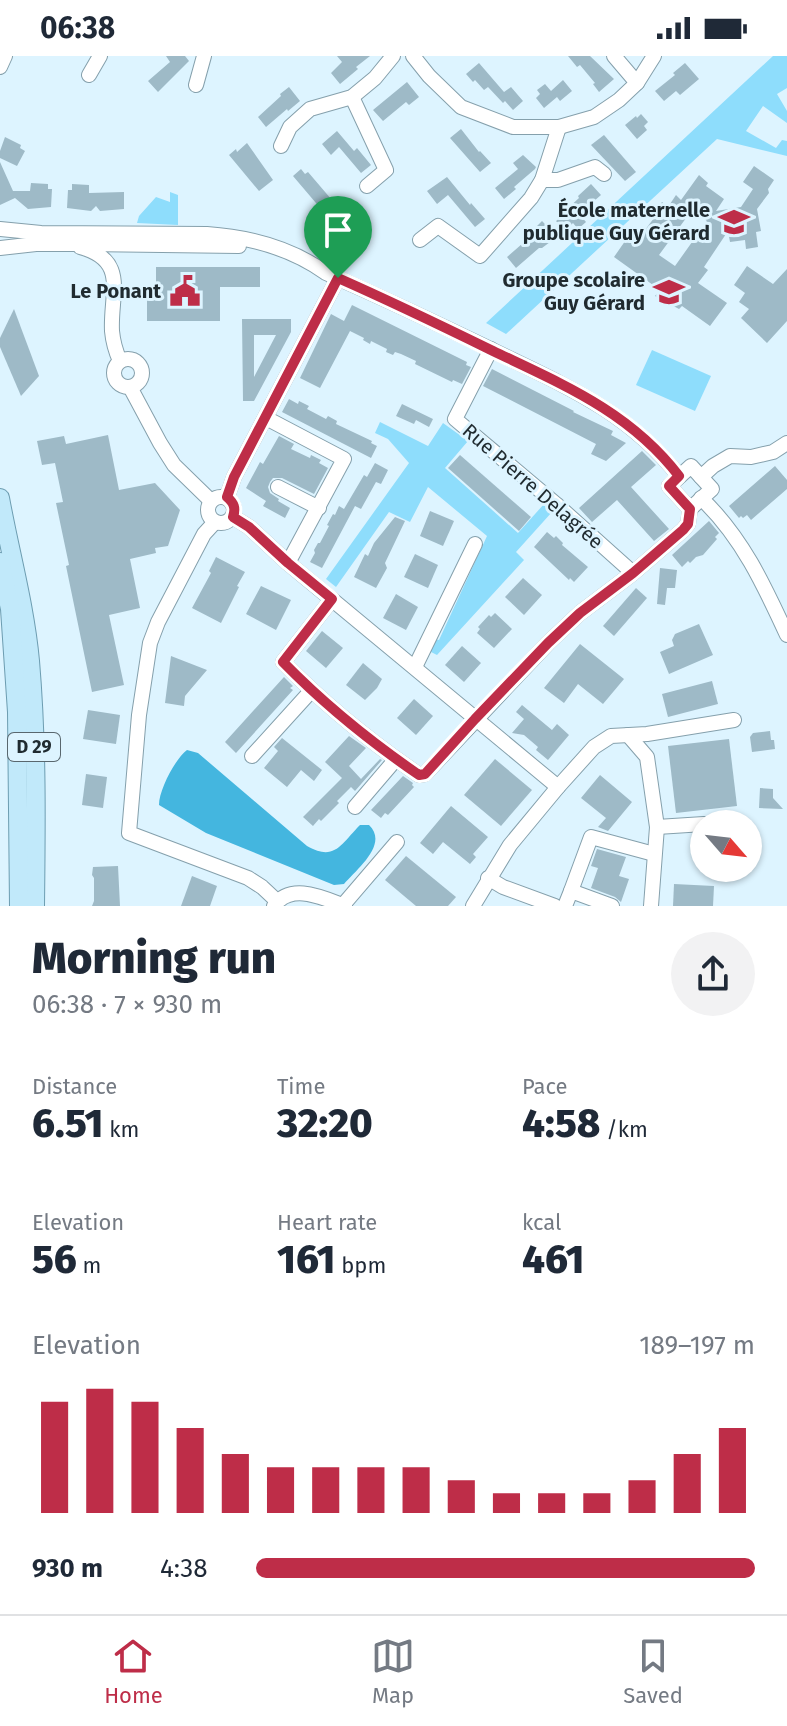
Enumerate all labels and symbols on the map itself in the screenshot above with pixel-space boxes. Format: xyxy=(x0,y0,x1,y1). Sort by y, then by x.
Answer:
pin xyxy=(304,196,372,278)
place label: École maternelle publique Guy Gérard xyxy=(523,197,710,245)
school or university icon: École maternelle publique Guy Gérard xyxy=(717,205,751,239)
place label: Groupe scolaire Guy Gérard xyxy=(502,268,645,315)
public building icon: Le Ponant xyxy=(168,274,202,308)
school or university icon: Groupe scolaire Guy Gérard xyxy=(652,275,686,309)
place label: Le Ponant xyxy=(71,279,161,303)
street label: Rue Pierre Delagrée xyxy=(458,418,608,554)
road number: D 29 xyxy=(8,733,60,761)
north arrow xyxy=(690,810,762,882)

